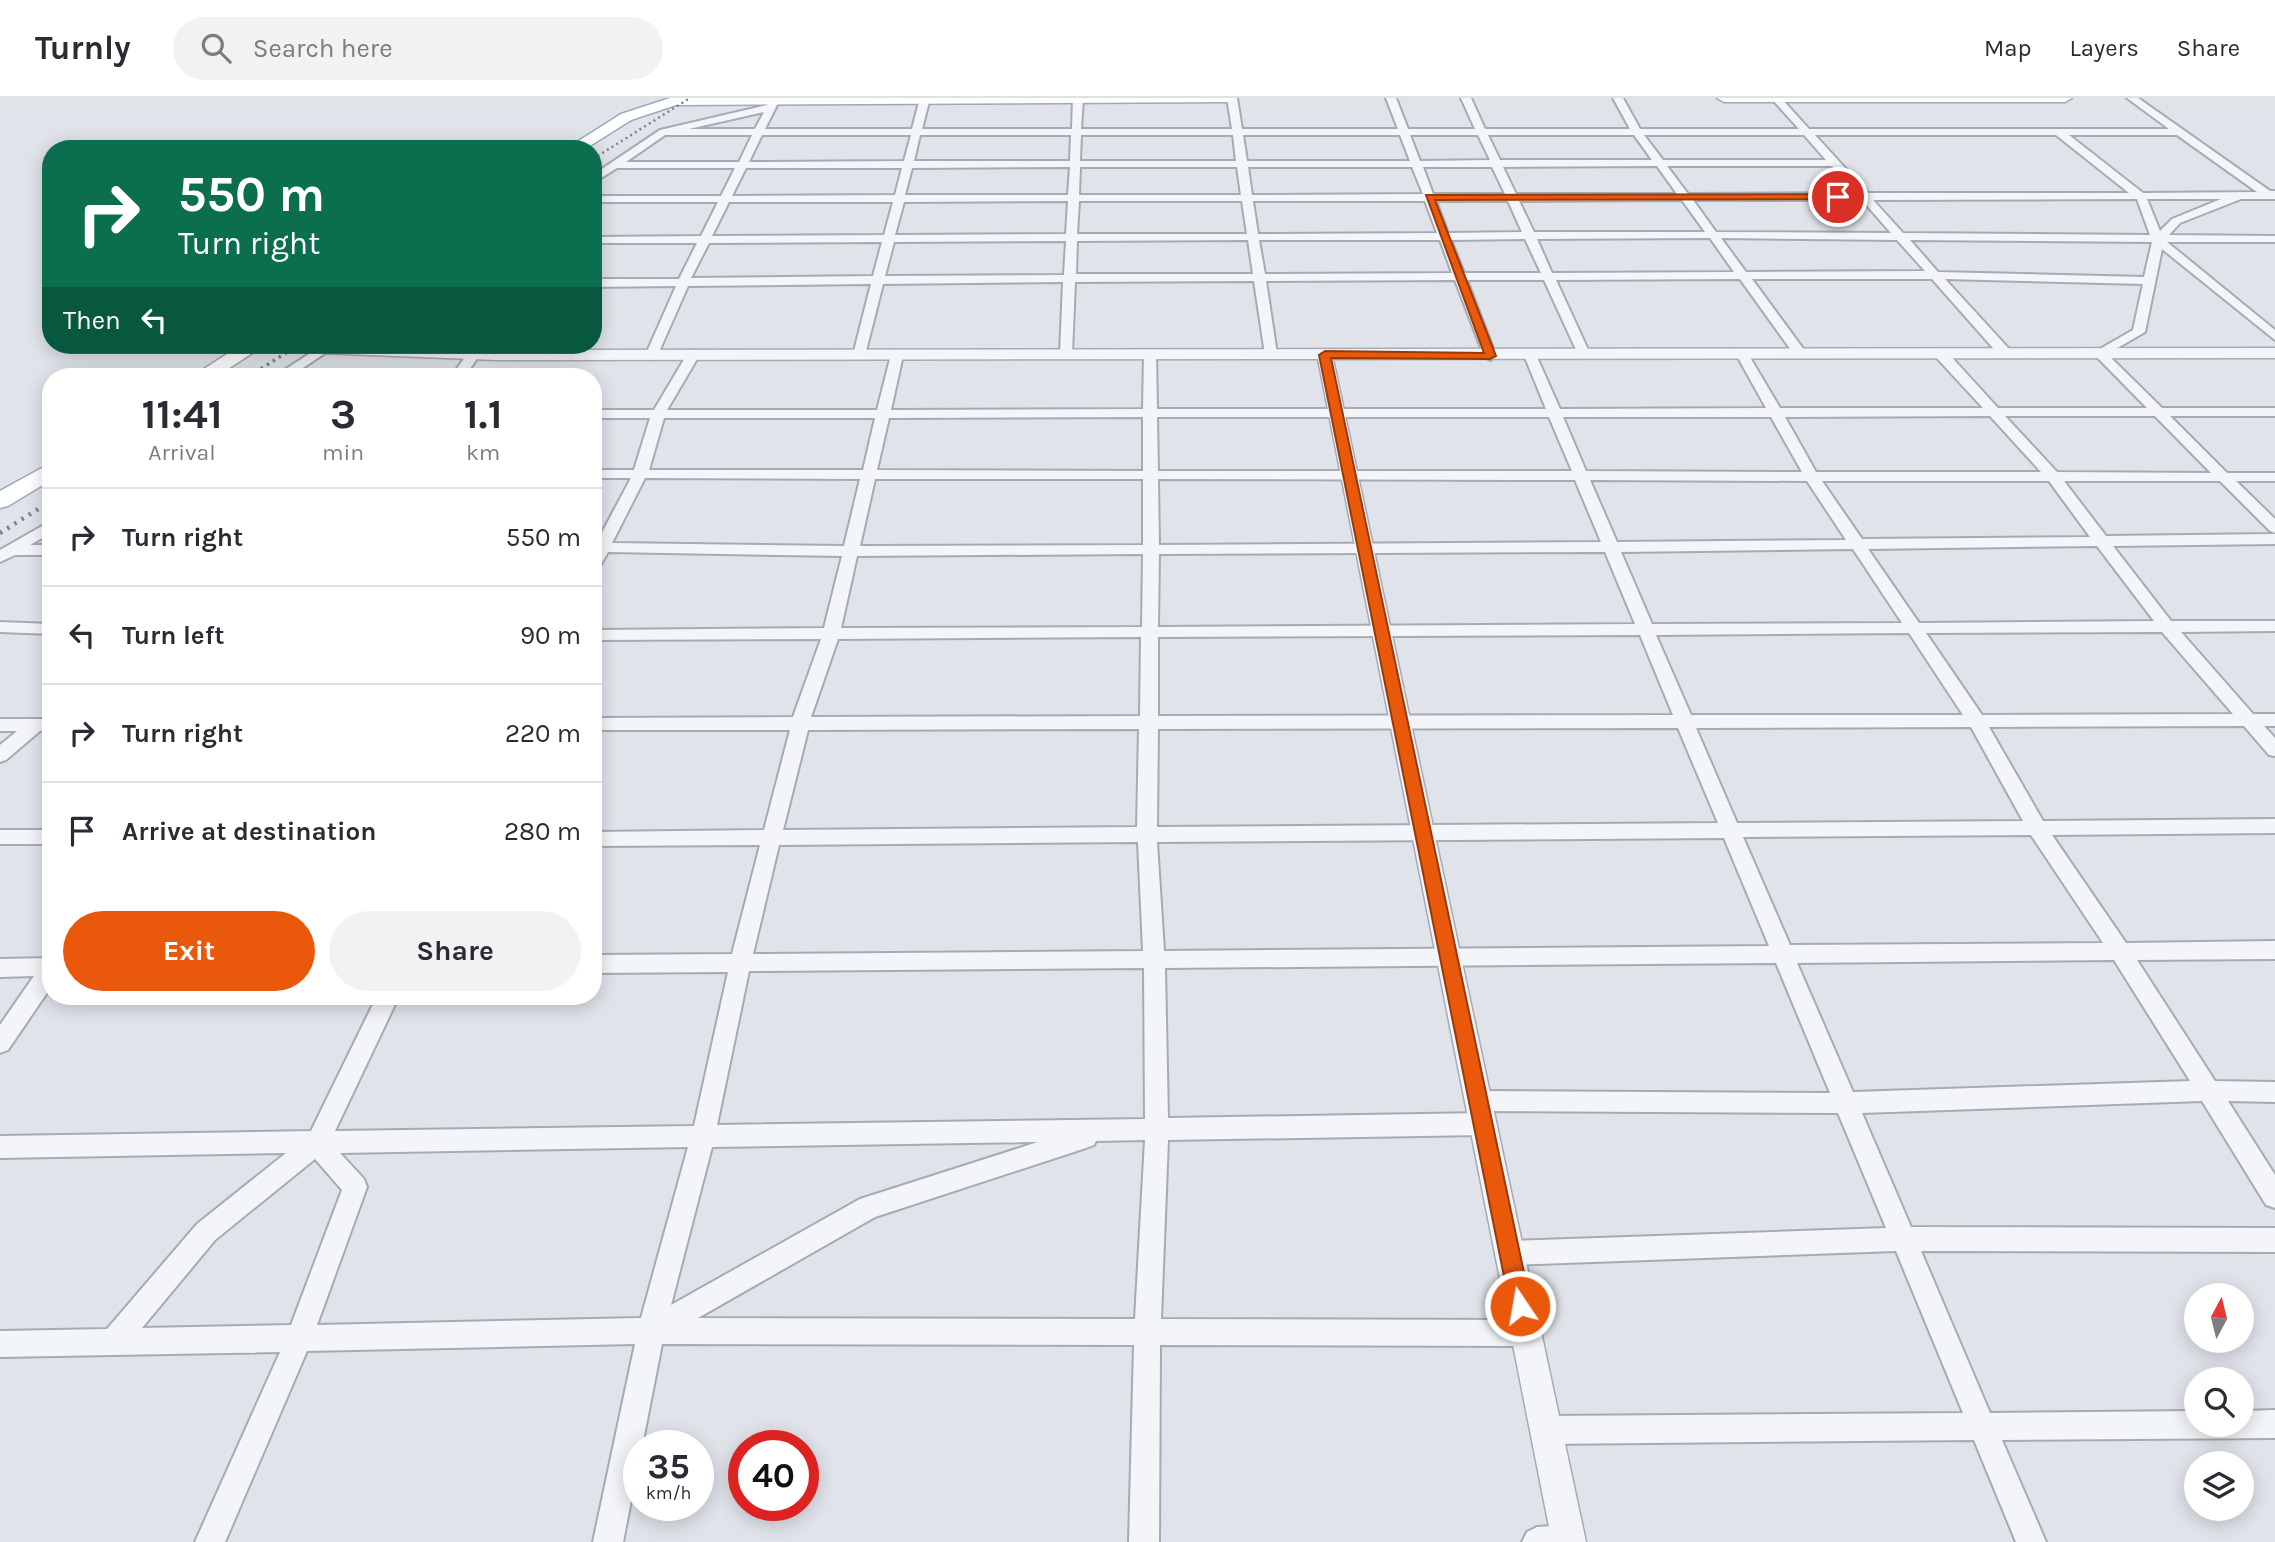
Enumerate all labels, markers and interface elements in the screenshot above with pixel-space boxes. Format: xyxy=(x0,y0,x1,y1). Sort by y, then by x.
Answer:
search box xyxy=(173,17,663,80)
text: Turnly xyxy=(35,29,131,67)
icon: search xyxy=(197,29,235,67)
text: Search here xyxy=(253,33,393,64)
text: Map xyxy=(1984,34,2032,62)
text: Layers xyxy=(2070,34,2139,62)
text: Share xyxy=(2177,34,2240,62)
text: 550 m xyxy=(178,166,325,223)
pin xyxy=(1808,167,1868,227)
icon: right xyxy=(63,168,154,259)
icon: arrive xyxy=(1819,178,1857,216)
text: Turn right xyxy=(178,225,320,262)
icon: left xyxy=(135,301,173,339)
text: Then xyxy=(63,305,121,336)
text: 11:41 xyxy=(141,389,223,439)
text: 3 xyxy=(330,389,356,439)
text: 1.1 xyxy=(464,389,503,439)
text: Arrival xyxy=(148,439,216,466)
text: min xyxy=(322,439,364,466)
text: km xyxy=(466,439,500,466)
icon: right xyxy=(63,518,101,556)
text: Turn right xyxy=(122,522,243,553)
text: 550 m xyxy=(506,522,581,553)
icon: left xyxy=(63,616,101,654)
text: Turn left xyxy=(122,620,224,651)
text: 90 m xyxy=(520,620,581,651)
icon: right xyxy=(63,714,101,752)
text: Turn right xyxy=(122,718,243,749)
text: 220 m xyxy=(505,718,581,749)
icon: arrive xyxy=(63,812,101,850)
text: Arrive at destination xyxy=(122,816,376,847)
text: 280 m xyxy=(504,816,581,847)
button: Exit xyxy=(63,911,315,991)
button: Share xyxy=(329,911,581,991)
position arrow xyxy=(1483,1269,1557,1343)
north arrow xyxy=(2184,1283,2254,1353)
map controls xyxy=(2184,1283,2254,1521)
button: search xyxy=(2184,1367,2254,1437)
speed limit sign: 40 xyxy=(728,1430,819,1521)
text: 35 xyxy=(647,1446,690,1487)
button: layers xyxy=(2184,1451,2254,1521)
text: km/h xyxy=(646,1482,691,1504)

